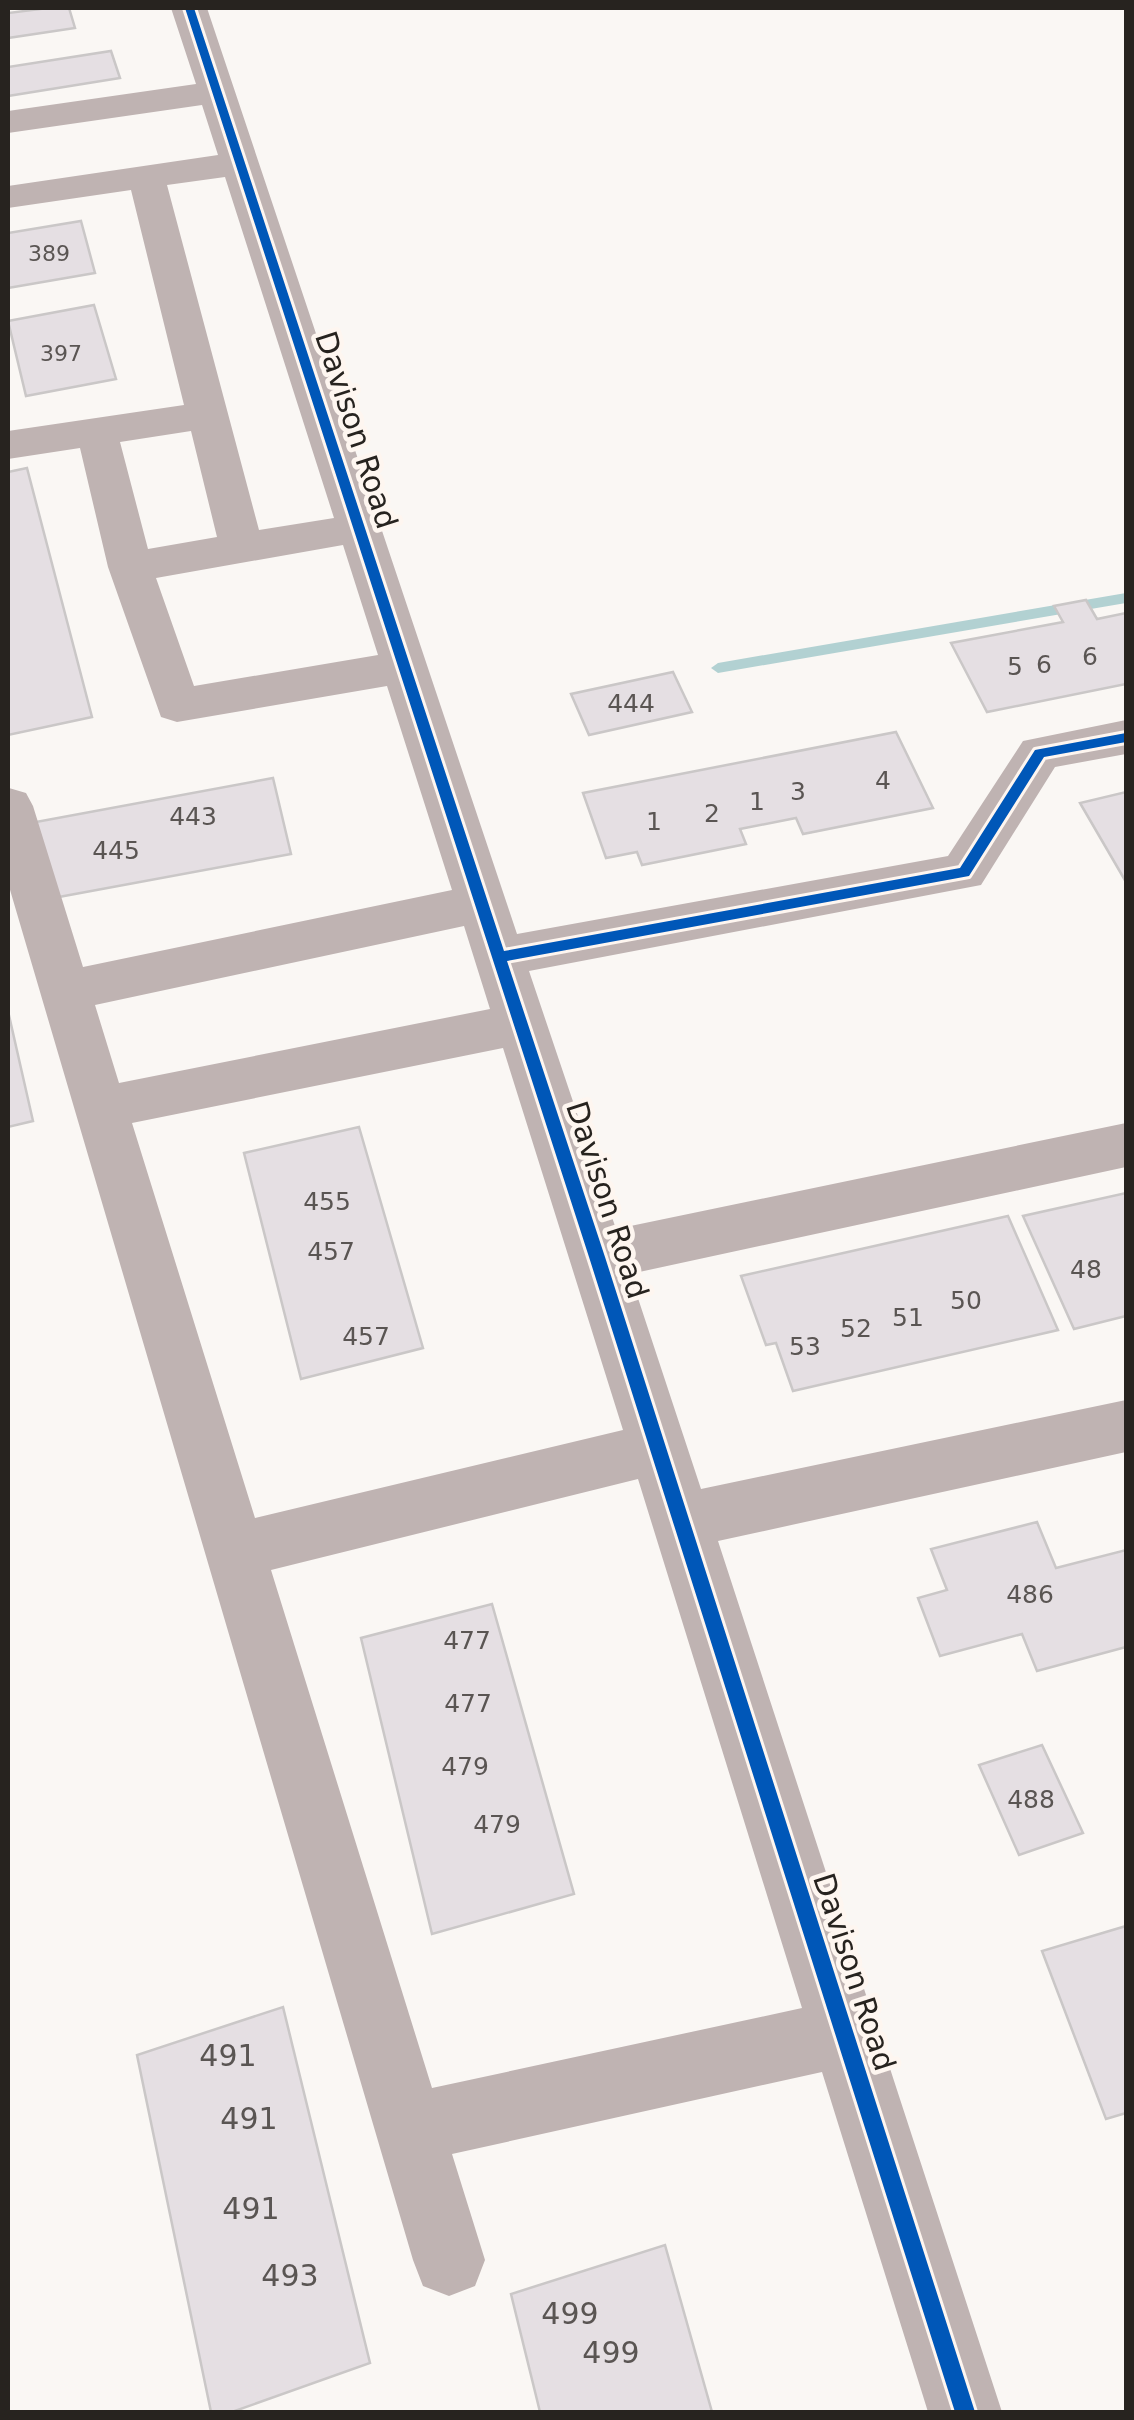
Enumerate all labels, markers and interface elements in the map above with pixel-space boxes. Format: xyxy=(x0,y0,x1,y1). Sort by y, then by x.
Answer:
house number: 389 xyxy=(28,241,70,266)
street label: Davison Road xyxy=(308,327,405,533)
house number: 397 xyxy=(40,341,82,366)
house number: 6 xyxy=(1082,642,1098,671)
house number: 6 xyxy=(1036,650,1052,679)
house number: 5 xyxy=(1007,652,1023,681)
house number: 444 xyxy=(607,689,655,718)
house number: 4 xyxy=(875,766,891,795)
house number: 3 xyxy=(790,777,806,806)
house number: 1 xyxy=(749,787,765,816)
house number: 2 xyxy=(704,799,720,828)
house number: 443 xyxy=(169,802,217,831)
house number: 1 xyxy=(646,807,662,836)
house number: 445 xyxy=(92,836,140,865)
street label: Davison Road xyxy=(559,1097,656,1303)
house number: 455 xyxy=(303,1187,351,1216)
house number: 457 xyxy=(307,1237,355,1266)
house number: 48 xyxy=(1070,1255,1102,1284)
house number: 50 xyxy=(950,1286,982,1315)
house number: 51 xyxy=(892,1303,924,1332)
house number: 52 xyxy=(840,1314,872,1343)
house number: 457 xyxy=(342,1322,390,1351)
house number: 53 xyxy=(789,1332,821,1361)
house number: 486 xyxy=(1006,1580,1054,1609)
house number: 477 xyxy=(443,1626,491,1655)
house number: 477 xyxy=(444,1689,492,1718)
house number: 479 xyxy=(441,1752,489,1781)
house number: 488 xyxy=(1007,1785,1055,1814)
house number: 479 xyxy=(473,1810,521,1839)
street label: Davison Road xyxy=(806,1869,903,2075)
house number: 491 xyxy=(199,2038,257,2073)
house number: 491 xyxy=(220,2101,278,2136)
house number: 491 xyxy=(222,2191,280,2226)
house number: 493 xyxy=(261,2258,319,2293)
house number: 499 xyxy=(541,2296,599,2331)
house number: 499 xyxy=(582,2335,640,2370)

